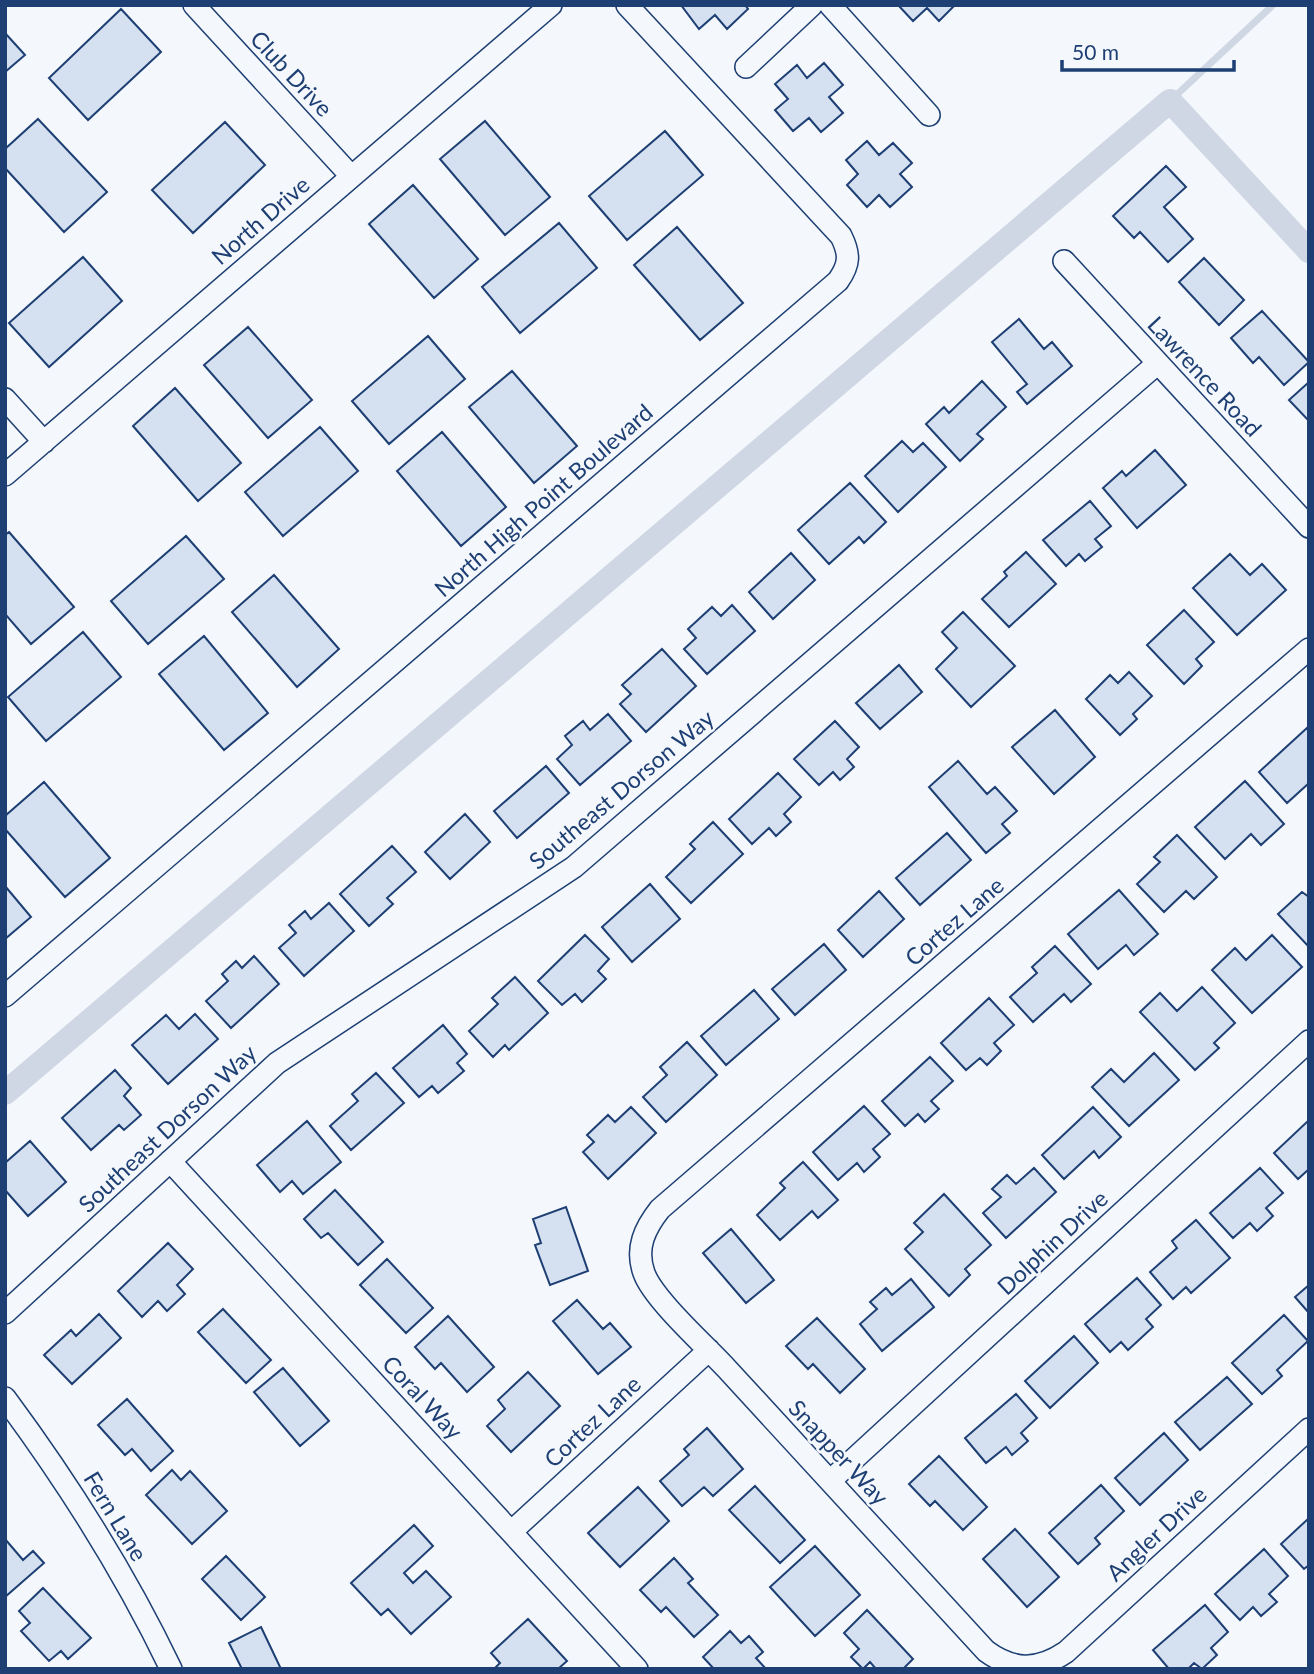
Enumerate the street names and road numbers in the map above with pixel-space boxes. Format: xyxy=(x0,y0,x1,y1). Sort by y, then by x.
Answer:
street label: Club Drive xyxy=(245,24,339,122)
street label: North Drive xyxy=(205,170,315,270)
street label: Lawrence Road xyxy=(1142,310,1268,442)
street label: North High Point Boulevard xyxy=(428,398,658,602)
street label: Southeast Dorson Way xyxy=(523,703,719,874)
street label: Cortez Lane xyxy=(899,871,1009,971)
street label: Southeast Dorson Way xyxy=(72,1038,262,1218)
street label: Dolphin Drive xyxy=(991,1184,1113,1300)
street label: Coral Way xyxy=(377,1349,469,1445)
street label: Cortez Lane xyxy=(538,1369,646,1473)
street label: Snapper Way xyxy=(783,1394,895,1510)
street label: Fern Lane xyxy=(78,1466,154,1566)
street label: Angler Drive xyxy=(1100,1480,1212,1586)

